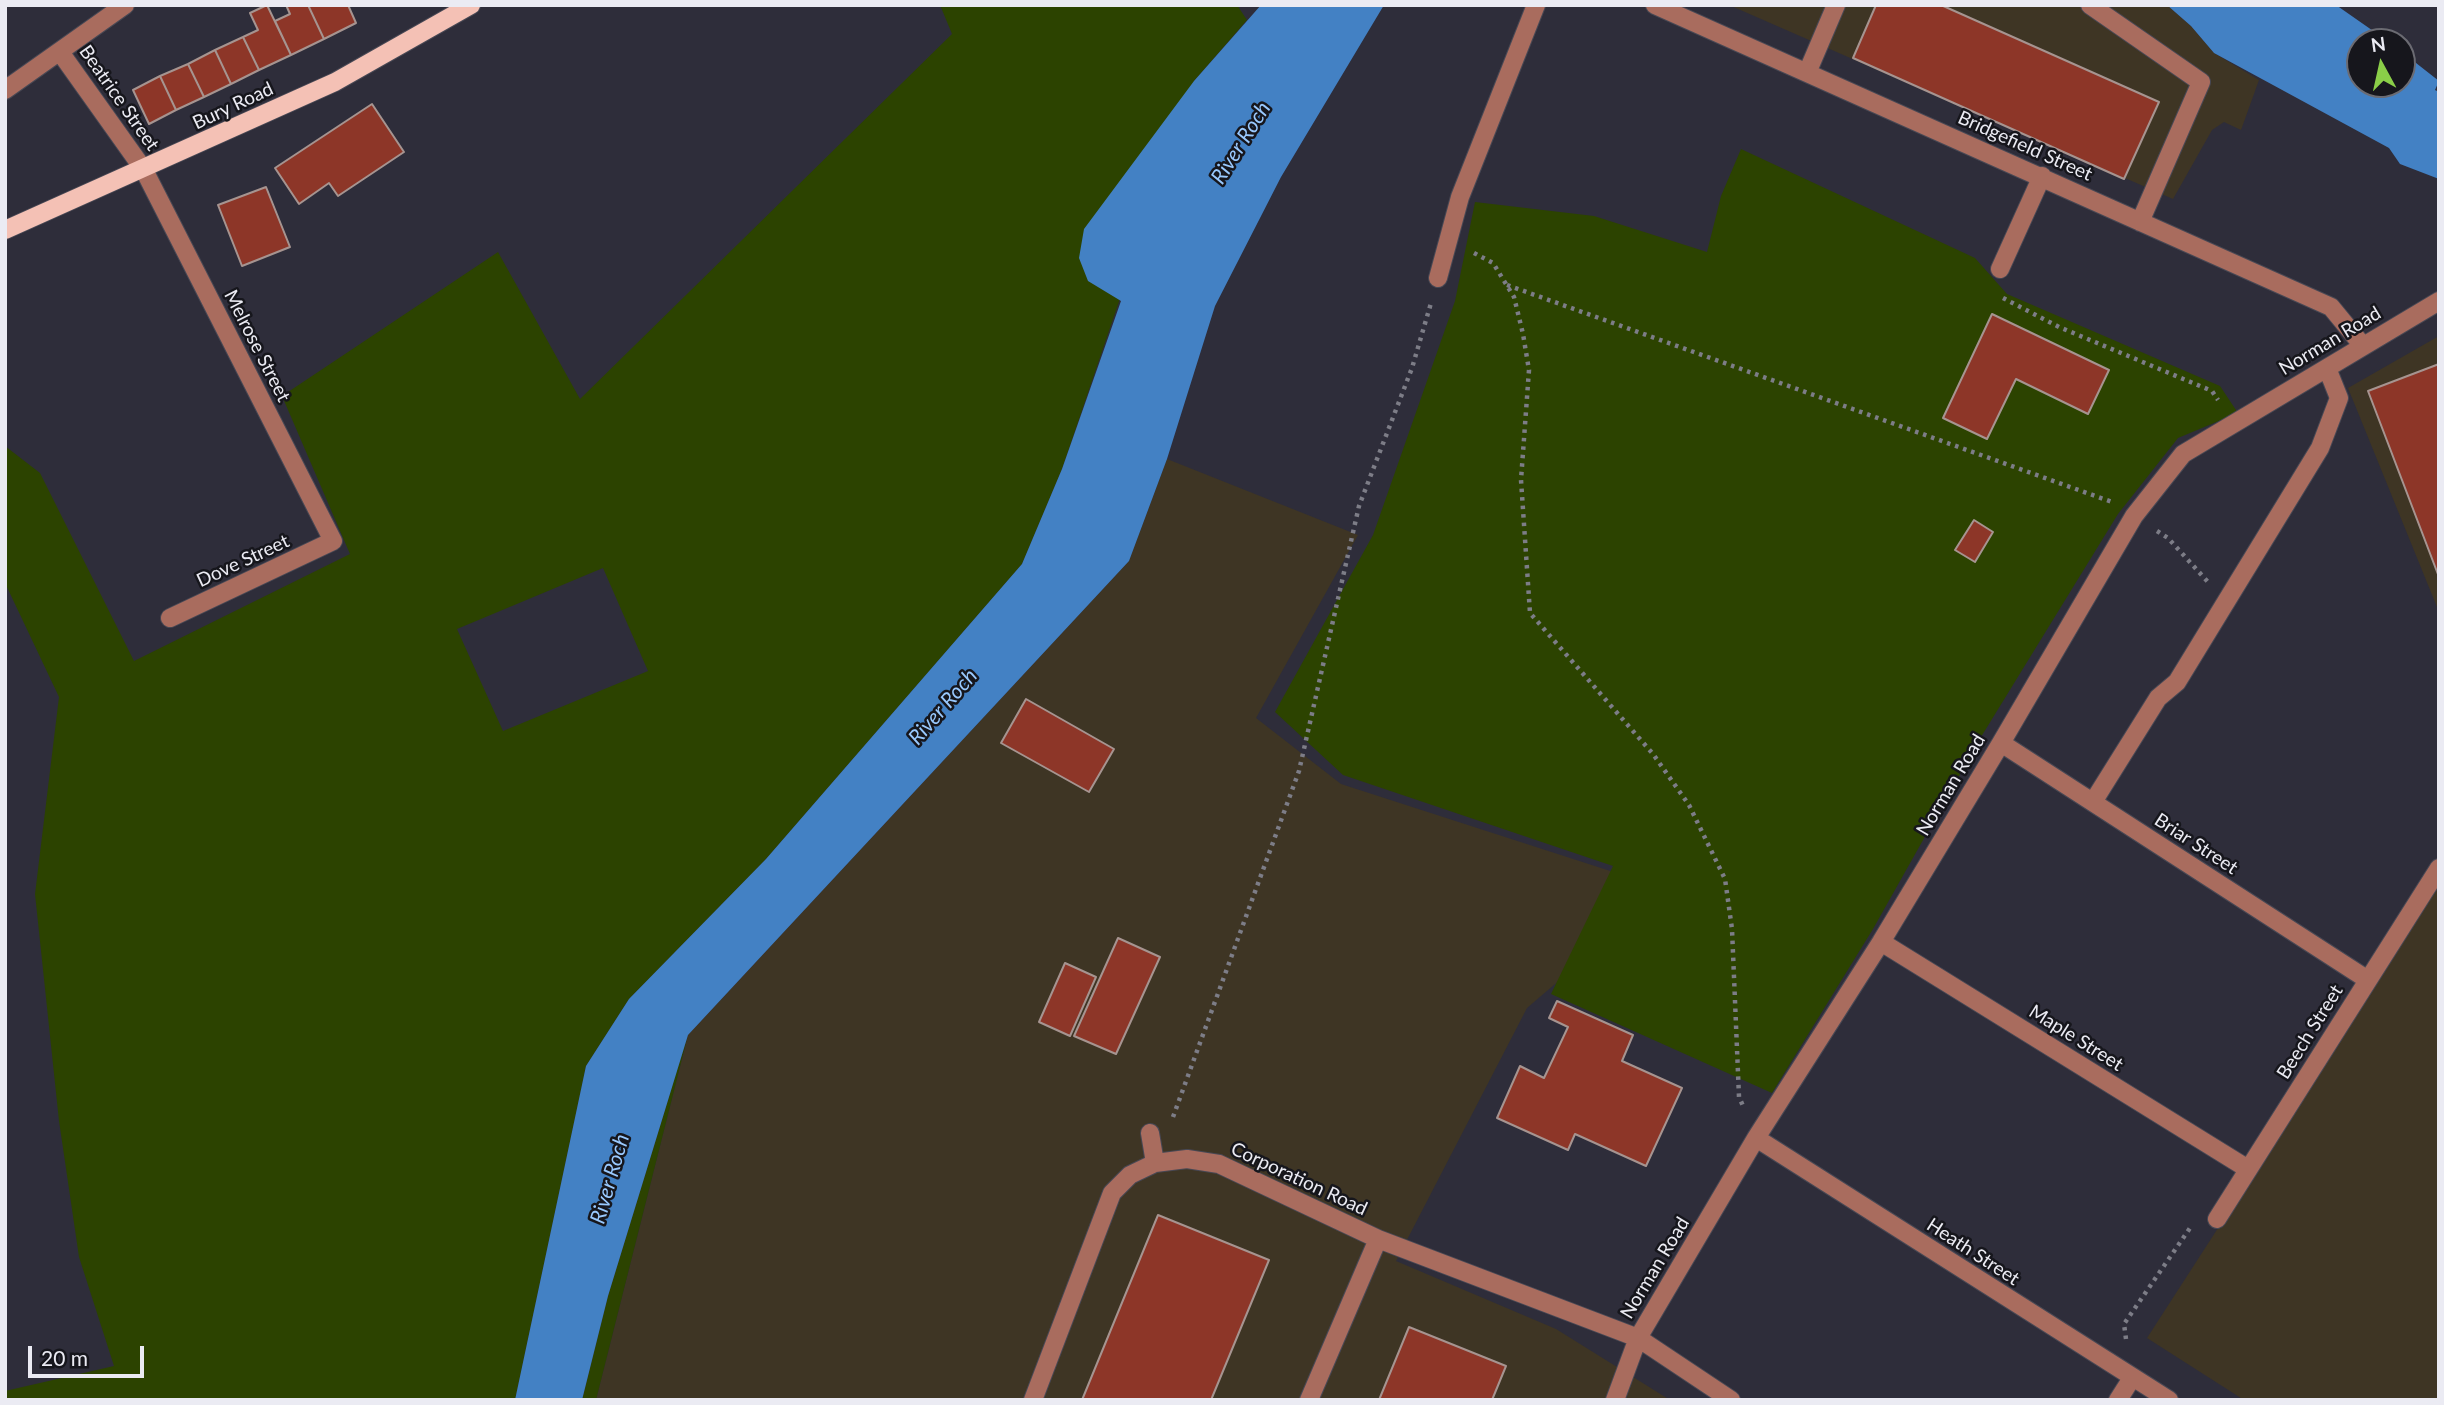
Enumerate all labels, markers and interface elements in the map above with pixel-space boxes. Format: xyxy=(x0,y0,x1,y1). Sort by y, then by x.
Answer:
north arrow xyxy=(2346,28,2416,98)
text: N xyxy=(2369,31,2387,56)
street label: Beatrice Street xyxy=(74,41,164,155)
street label: Bury Road xyxy=(189,77,277,135)
water label: River Roch xyxy=(1206,97,1276,189)
street label: Bridgefield Street xyxy=(1954,106,2096,186)
street label: Melrose Street xyxy=(219,286,295,406)
street label: Norman Road xyxy=(2275,302,2385,380)
street label: Dove Street xyxy=(193,530,293,592)
water label: River Roch xyxy=(903,664,983,750)
street label: Norman Road xyxy=(1912,730,1990,840)
street label: Briar Street xyxy=(2150,809,2242,879)
street label: Beech Street xyxy=(2272,981,2348,1083)
street label: Maple Street xyxy=(2025,1000,2127,1076)
water label: River Roch xyxy=(585,1131,635,1227)
street label: Corporation Road xyxy=(1227,1137,1371,1221)
street label: Norman Road xyxy=(1616,1213,1694,1323)
street label: Heath Street xyxy=(1922,1214,2024,1290)
scale bar xyxy=(32,1332,147,1376)
text: 20 m xyxy=(41,1345,88,1370)

